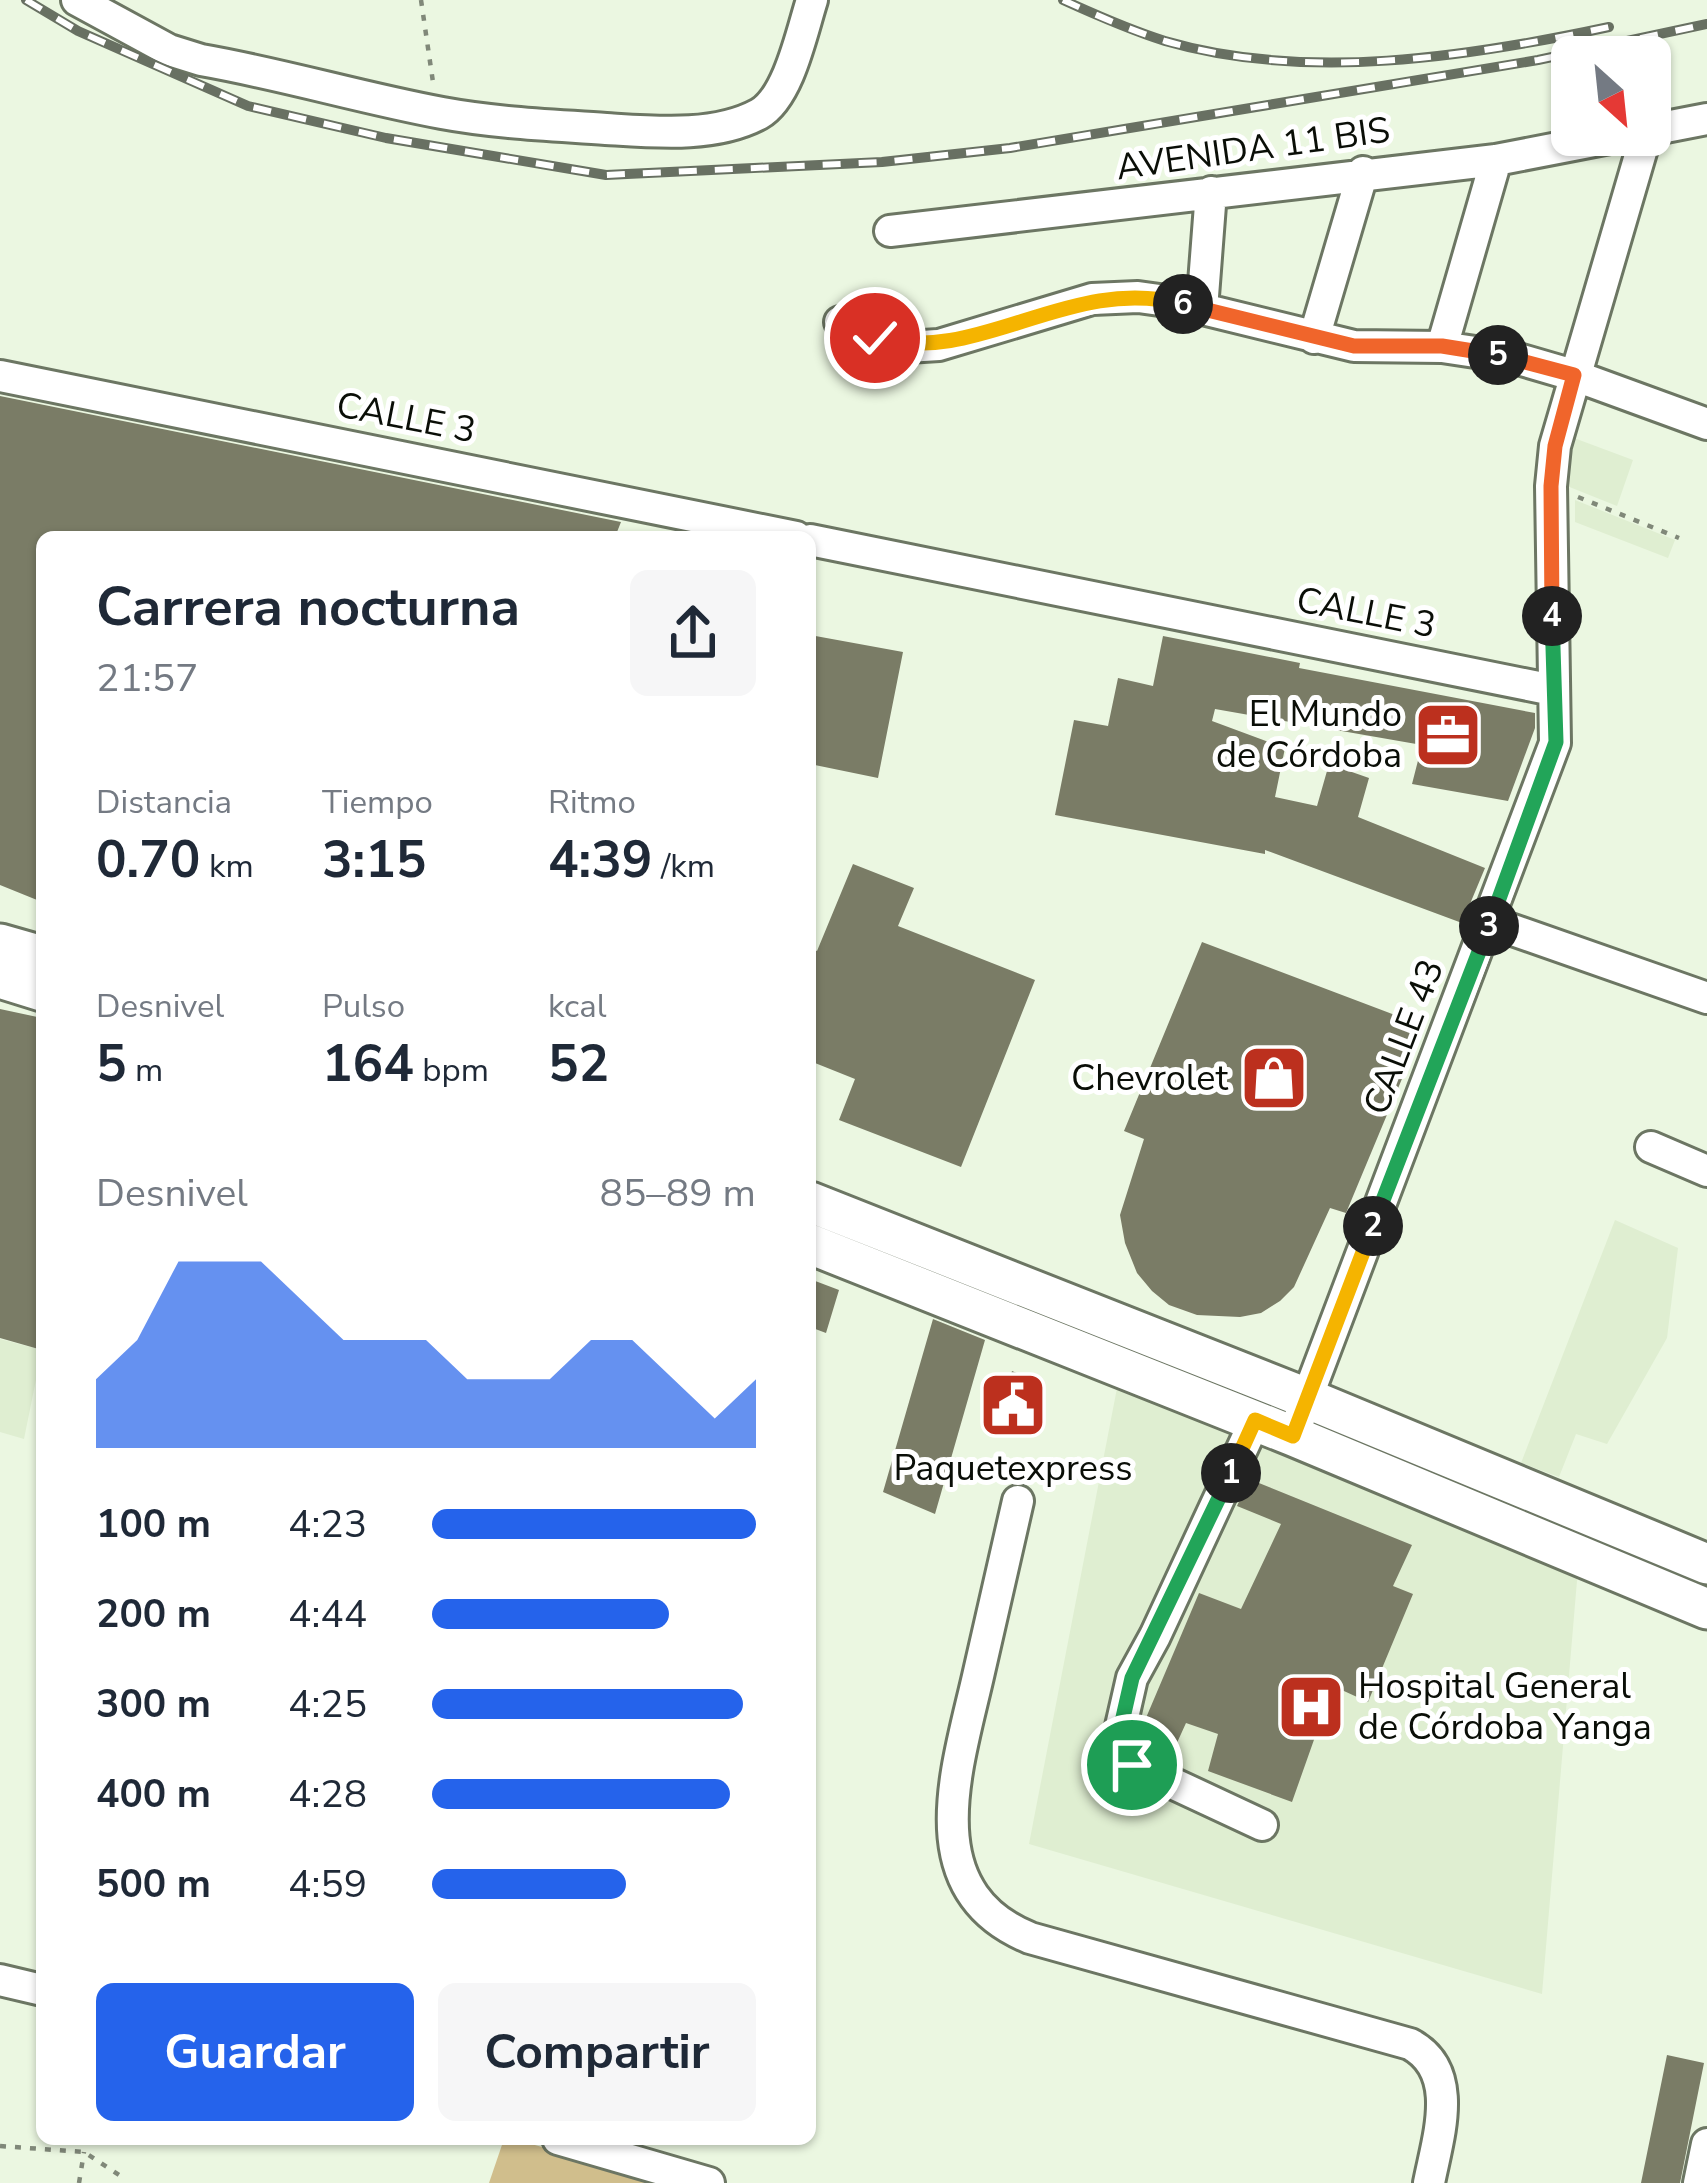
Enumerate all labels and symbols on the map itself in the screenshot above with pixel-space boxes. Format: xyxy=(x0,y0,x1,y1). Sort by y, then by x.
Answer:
north arrow xyxy=(1551,36,1671,156)
street label: AVENIDA 11 BIS xyxy=(1113,106,1393,192)
pin: 6 xyxy=(1153,274,1213,334)
pin xyxy=(824,287,926,389)
pin: 5 xyxy=(1468,325,1528,385)
street label: CALLE 3 xyxy=(332,381,480,455)
street label: CALLE 3 xyxy=(1292,576,1440,650)
pin: 4 xyxy=(1522,586,1582,646)
place label: El Mundo de Córdoba xyxy=(1216,690,1402,780)
office icon: El Mundo de Córdoba xyxy=(1413,700,1483,770)
pin: 3 xyxy=(1459,896,1519,956)
street label: CALLE 43 xyxy=(1352,952,1456,1122)
shop icon: Chevrolet xyxy=(1239,1043,1309,1113)
place label: Chevrolet xyxy=(1071,1054,1228,1103)
pin: 2 xyxy=(1343,1196,1403,1256)
public building icon: Paquetexpress xyxy=(978,1370,1048,1440)
pin: 1 xyxy=(1201,1443,1261,1503)
place label: Paquetexpress xyxy=(893,1444,1133,1493)
place label: Hospital General de Córdoba Yanga xyxy=(1358,1662,1652,1752)
hospital icon: Hospital General de Córdoba Yanga xyxy=(1276,1672,1346,1742)
pin xyxy=(1081,1714,1183,1816)

